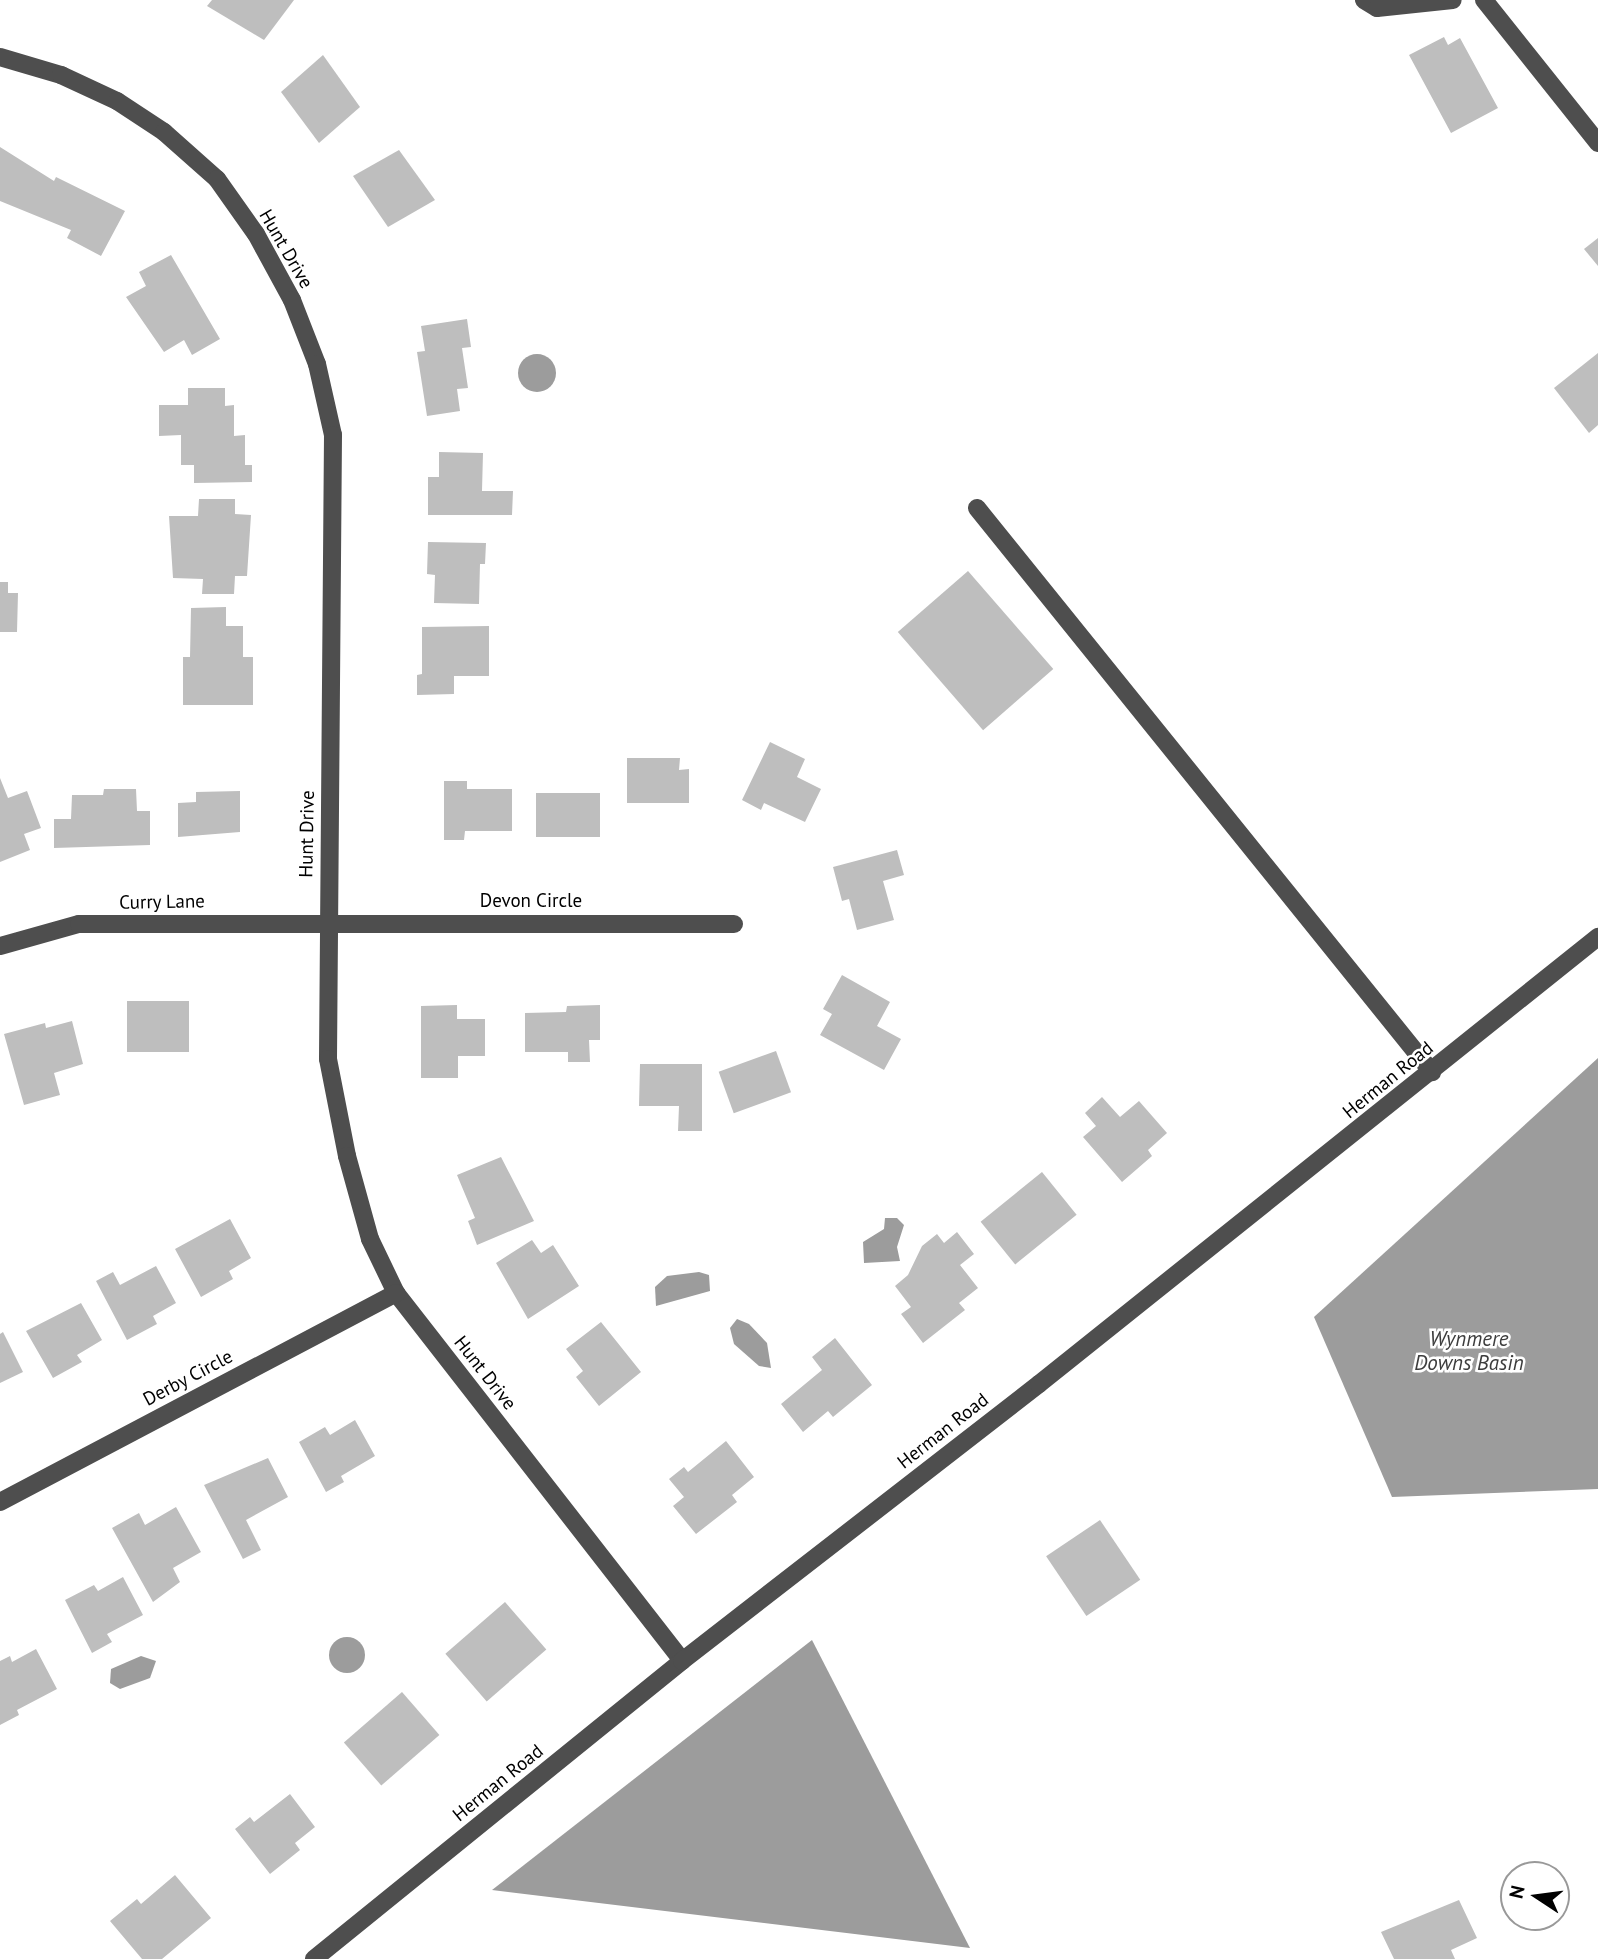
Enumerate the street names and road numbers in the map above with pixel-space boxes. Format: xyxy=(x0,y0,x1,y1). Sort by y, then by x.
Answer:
street label: Hunt Drive xyxy=(254,205,318,293)
street label: Hunt Drive xyxy=(295,790,319,878)
street label: Curry Lane xyxy=(119,890,205,914)
street label: Devon Circle xyxy=(480,890,582,912)
street label: Herman Road xyxy=(1338,1037,1438,1123)
street label: Hunt Drive xyxy=(449,1332,521,1414)
street label: Derby Circle xyxy=(139,1345,237,1411)
street label: Herman Road xyxy=(893,1388,993,1474)
street label: Herman Road xyxy=(448,1740,548,1826)

